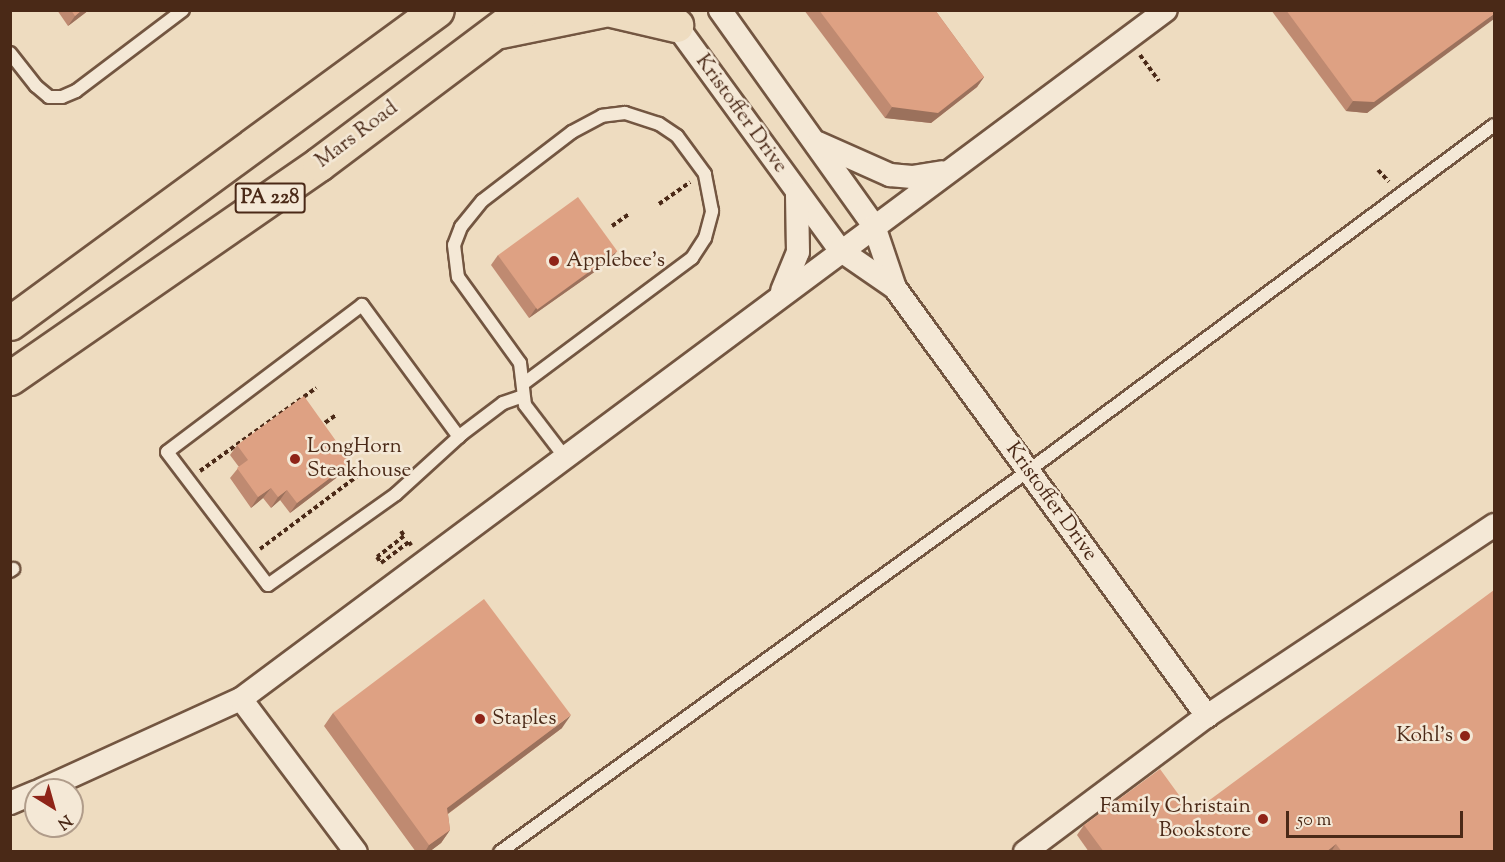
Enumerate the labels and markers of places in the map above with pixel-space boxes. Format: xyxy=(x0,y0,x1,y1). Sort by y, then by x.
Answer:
place label: Applebee's xyxy=(566,248,665,274)
marker: Applebee's xyxy=(547,254,561,268)
place label: LongHorn Steakhouse xyxy=(307,434,411,484)
marker: LongHorn Steakhouse xyxy=(288,452,302,466)
place label: Staples xyxy=(492,706,556,732)
marker: Staples xyxy=(473,712,487,726)
place label: Kohl's xyxy=(1396,723,1453,749)
marker: Kohl's xyxy=(1458,729,1472,743)
place label: Family Christain Bookstore xyxy=(1100,794,1251,844)
marker: Family Christain Bookstore xyxy=(1256,812,1270,826)

